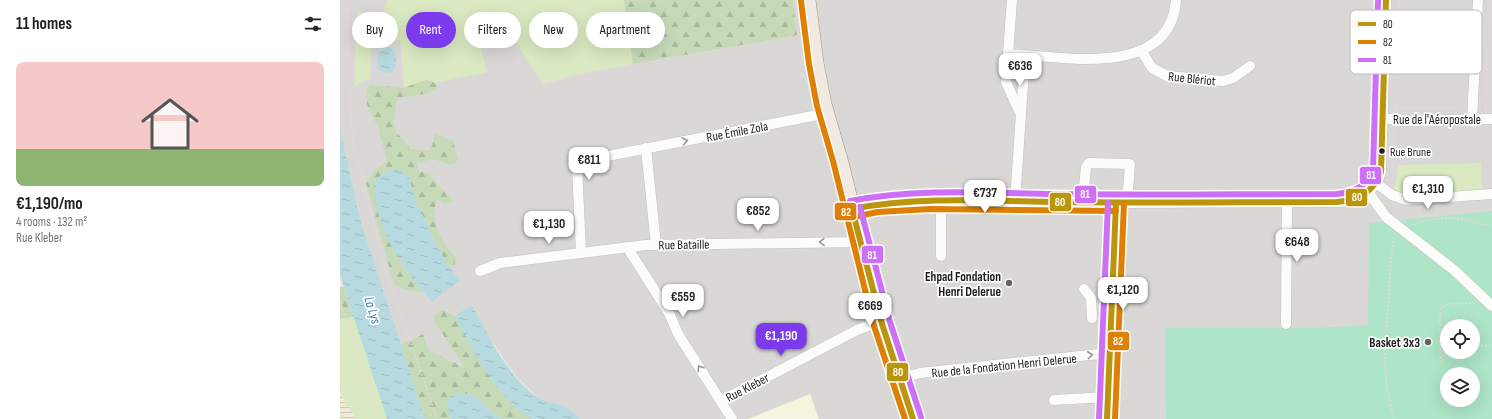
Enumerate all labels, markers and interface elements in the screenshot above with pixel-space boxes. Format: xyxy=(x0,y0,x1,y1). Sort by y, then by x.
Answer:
legend xyxy=(1350,10,1482,74)
chip: Buy xyxy=(352,12,398,48)
chip: Rent xyxy=(406,12,456,48)
chip: Filters xyxy=(464,12,521,48)
chip: New xyxy=(529,12,578,48)
chip: Apartment xyxy=(586,12,665,48)
icon: filters xyxy=(302,13,324,35)
text: 11 homes xyxy=(16,14,72,34)
text: 80 xyxy=(1383,18,1393,31)
text: 82 xyxy=(1383,36,1393,49)
pin: €636 xyxy=(996,53,1044,87)
text: 81 xyxy=(1383,54,1392,67)
text: €636 xyxy=(1008,58,1032,74)
street label: Rue Blériot xyxy=(1167,69,1216,89)
icon: home xyxy=(134,88,206,160)
street label: Rue de l'Aéropostale xyxy=(1393,112,1481,128)
street label: Rue Émile Zola xyxy=(705,118,769,146)
one-way arrow xyxy=(682,137,688,145)
place label: Rue Brune xyxy=(1390,145,1431,160)
marker: Rue Brune xyxy=(1377,146,1387,156)
pin: €811 xyxy=(565,147,613,181)
text: €811 xyxy=(578,152,600,168)
line badge: 81 xyxy=(1359,166,1382,185)
text: 81 xyxy=(1366,169,1376,182)
pin: €1,310 xyxy=(1395,176,1461,210)
pin: €737 xyxy=(961,180,1009,214)
text: €1,310 xyxy=(1412,181,1444,197)
text: €737 xyxy=(973,185,997,201)
line badge: 81 xyxy=(1074,185,1097,204)
text: 81 xyxy=(1080,188,1090,201)
line badge: 80 xyxy=(1345,188,1368,207)
text: 80 xyxy=(1352,191,1362,204)
line badge: 80 xyxy=(1049,192,1072,212)
text: €1,190/mo xyxy=(16,194,83,214)
text: 80 xyxy=(1055,196,1065,209)
pin: €852 xyxy=(734,198,782,232)
line badge: 82 xyxy=(834,202,857,221)
text: €852 xyxy=(746,203,770,219)
text: 82 xyxy=(841,206,851,219)
pin: €1,130 xyxy=(516,211,582,245)
text: 4 rooms · 132 m² xyxy=(16,214,87,230)
text: €1,130 xyxy=(533,216,565,232)
pin: €648 xyxy=(1273,229,1321,263)
text: Rue Kleber xyxy=(16,230,63,246)
text: €648 xyxy=(1284,234,1310,250)
street label: Rue Bataille xyxy=(658,237,710,253)
one-way arrow xyxy=(819,238,825,246)
line badge: 81 xyxy=(861,245,884,264)
text: 81 xyxy=(867,249,877,262)
place label: Ehpad Fondation Henri Delerue xyxy=(925,269,1001,300)
pin: €1,120 xyxy=(1090,277,1156,311)
marker: Ehpad Fondation Henri Delerue xyxy=(1004,278,1014,288)
text: €1,120 xyxy=(1107,282,1139,298)
pin: €559 xyxy=(659,284,707,318)
text: €559 xyxy=(671,289,695,305)
pin: €669 xyxy=(846,293,894,327)
water label: La Lys xyxy=(360,294,385,326)
text: €669 xyxy=(857,298,883,314)
map controls xyxy=(1440,319,1480,407)
button: locate xyxy=(1440,319,1480,359)
pin: €1,190 xyxy=(748,323,814,357)
text: €1,190 xyxy=(765,328,797,344)
line badge: 82 xyxy=(1107,331,1130,351)
text: 82 xyxy=(1113,335,1123,348)
place label: Basket 3x3 xyxy=(1369,335,1420,351)
marker: Basket 3x3 xyxy=(1423,337,1433,347)
street label: Rue de la Fondation Henri Delerue xyxy=(931,350,1077,382)
one-way arrow xyxy=(1087,351,1093,360)
line badge: 80 xyxy=(886,362,909,382)
one-way arrow xyxy=(697,365,705,372)
text: 80 xyxy=(893,366,903,379)
button: layers xyxy=(1440,367,1480,407)
street label: Rue Kleber xyxy=(723,370,772,406)

